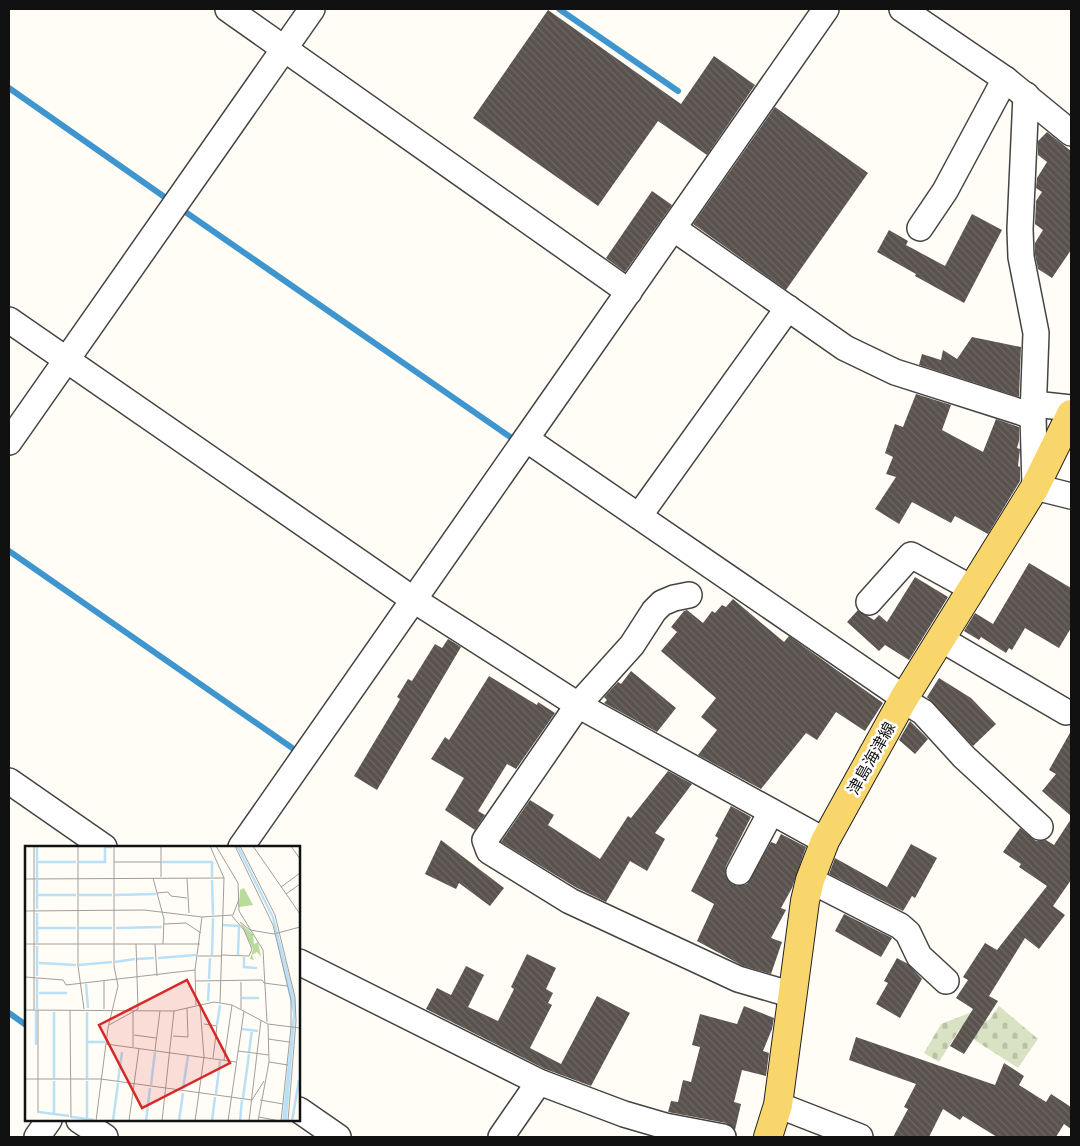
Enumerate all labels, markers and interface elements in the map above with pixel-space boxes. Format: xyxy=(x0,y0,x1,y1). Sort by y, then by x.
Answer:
street label: 津島海津線 xyxy=(843,718,899,798)
inset map xyxy=(25,846,300,1121)

